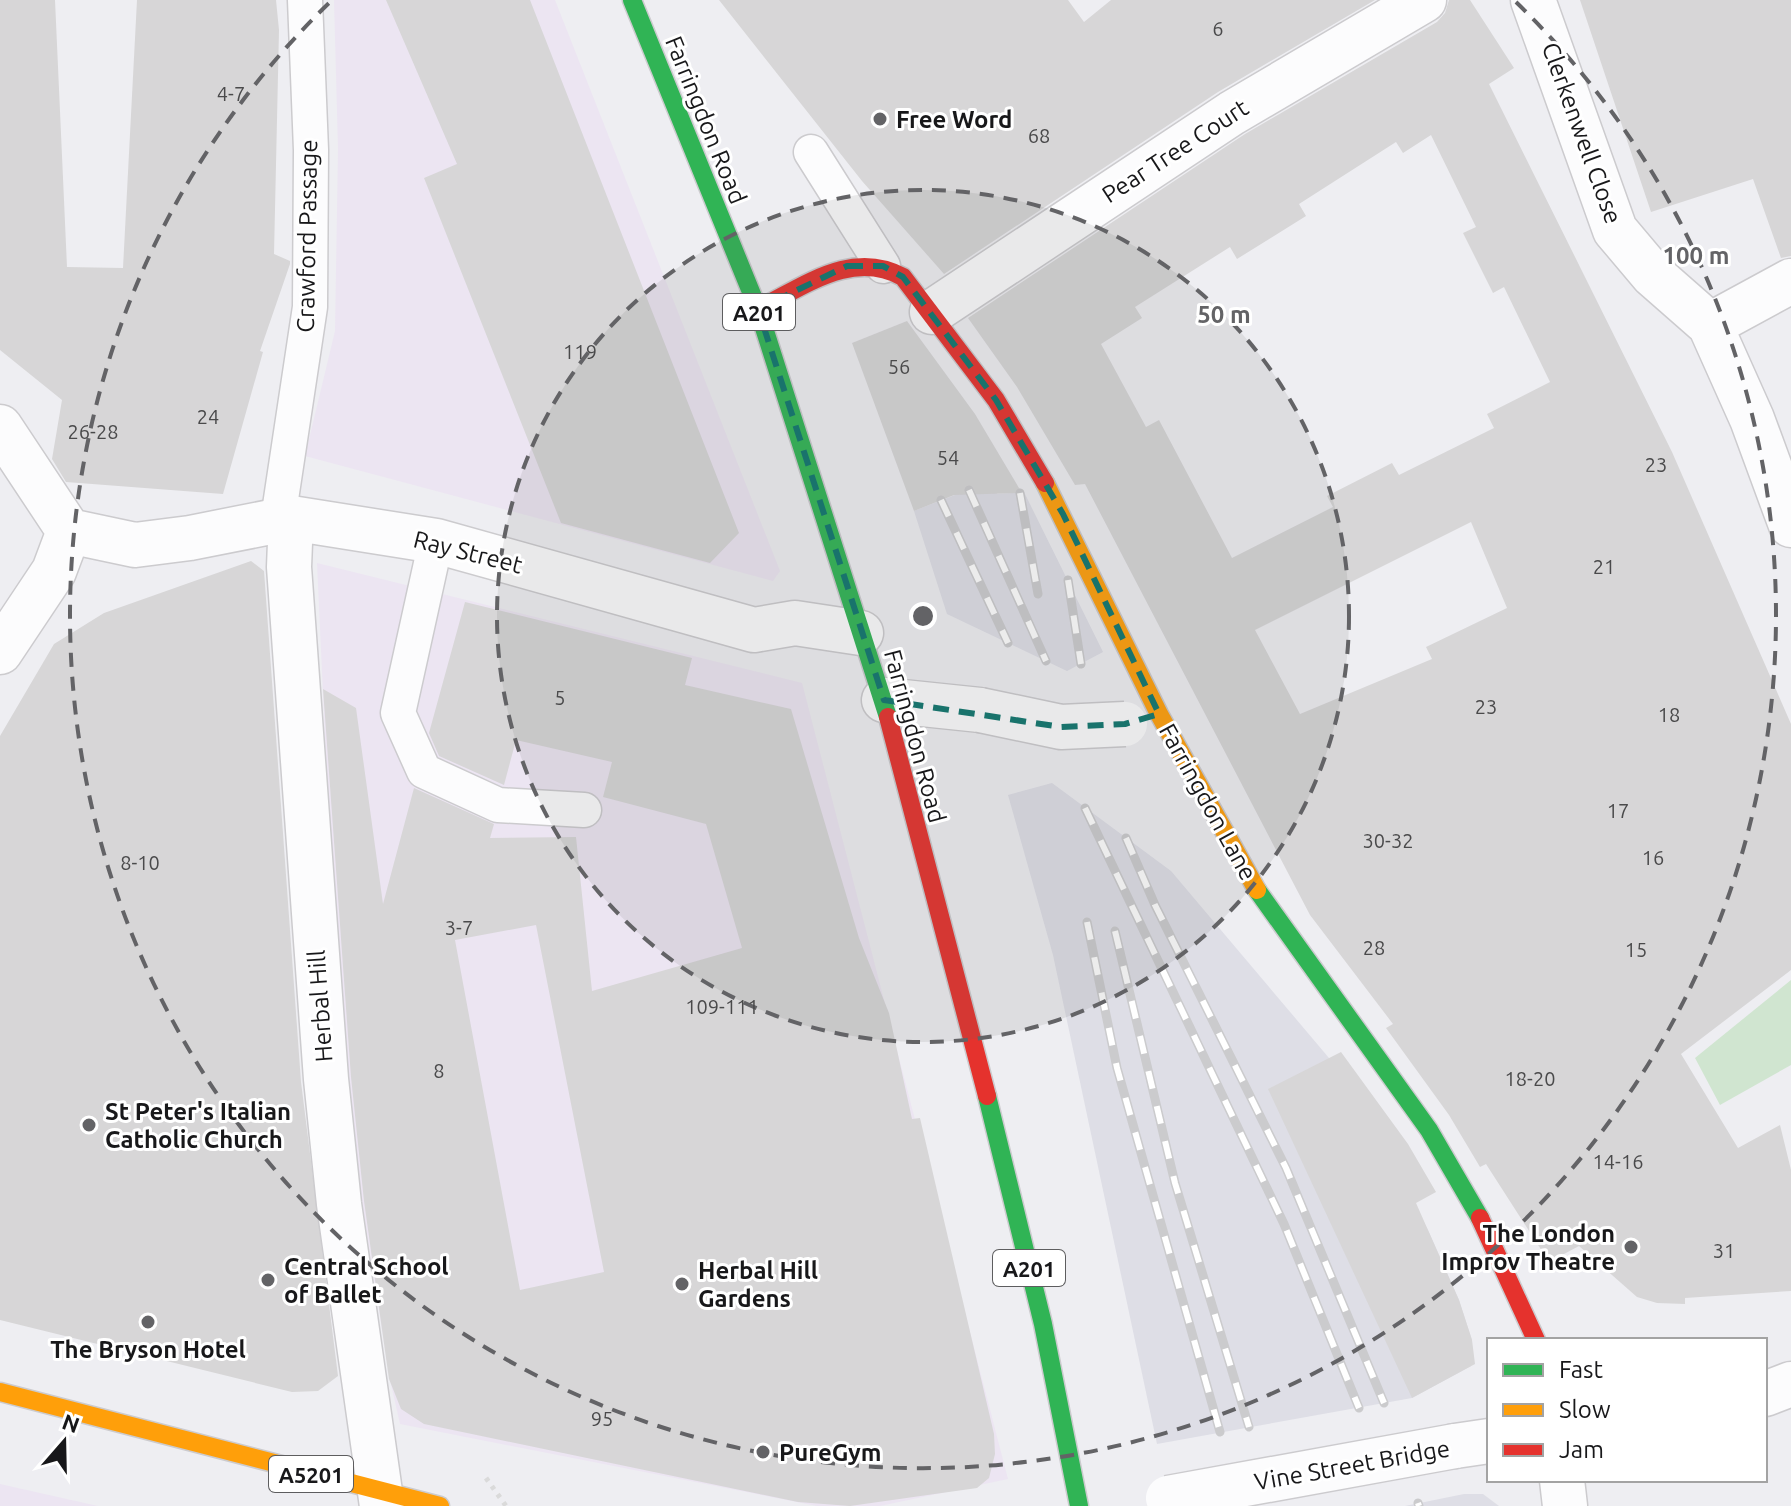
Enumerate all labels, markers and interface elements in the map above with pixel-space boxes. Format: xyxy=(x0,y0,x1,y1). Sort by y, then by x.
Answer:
house number: 6 xyxy=(1212,17,1224,40)
street label: Farringdon Road xyxy=(660,32,752,208)
street label: Clerkenwell Close xyxy=(1537,39,1627,227)
house number: 4-7 xyxy=(217,82,245,105)
street label: Pear Tree Court xyxy=(1097,93,1254,208)
place label: Free Word xyxy=(896,106,1012,133)
marker: Free Word xyxy=(871,110,889,128)
house number: 68 xyxy=(1028,124,1050,147)
street label: Crawford Passage xyxy=(292,139,322,333)
text: 100 m xyxy=(1663,242,1729,269)
road number: A201 xyxy=(723,294,795,330)
text: 50 m xyxy=(1197,301,1251,328)
house number: 119 xyxy=(563,340,597,363)
house number: 56 xyxy=(888,355,910,378)
house number: 24 xyxy=(197,405,219,428)
house number: 26-28 xyxy=(68,420,118,443)
house number: 54 xyxy=(937,446,959,469)
house number: 23 xyxy=(1645,453,1667,476)
street label: Ray Street xyxy=(411,525,526,579)
house number: 21 xyxy=(1593,555,1615,578)
centre of rings xyxy=(909,602,937,630)
street label: Farringdon Road xyxy=(879,646,951,826)
house number: 5 xyxy=(554,686,566,709)
house number: 23 xyxy=(1475,695,1497,718)
house number: 18 xyxy=(1658,703,1680,726)
street label: Farringdon Lane xyxy=(1154,719,1262,885)
house number: 17 xyxy=(1607,799,1629,822)
house number: 30-32 xyxy=(1363,829,1413,852)
house number: 16 xyxy=(1642,846,1664,869)
house number: 8-10 xyxy=(120,851,160,874)
house number: 3-7 xyxy=(445,916,473,939)
house number: 28 xyxy=(1363,936,1385,959)
house number: 15 xyxy=(1625,938,1647,961)
street label: Herbal Hill xyxy=(303,949,337,1063)
house number: 109-111 xyxy=(685,995,759,1018)
house number: 8 xyxy=(433,1059,445,1082)
house number: 18-20 xyxy=(1505,1067,1555,1090)
place label: St Peter's Italian Catholic Church xyxy=(105,1098,291,1153)
marker: St Peter's Italian Catholic Church xyxy=(80,1116,98,1134)
house number: 14-16 xyxy=(1593,1150,1643,1173)
place label: The London Improv Theatre xyxy=(1441,1220,1615,1275)
marker: The London Improv Theatre xyxy=(1622,1238,1640,1256)
house number: 31 xyxy=(1713,1239,1735,1262)
road number: A201 xyxy=(993,1250,1065,1286)
place label: Central School of Ballet xyxy=(284,1253,449,1308)
place label: Herbal Hill Gardens xyxy=(698,1257,818,1312)
marker: Central School of Ballet xyxy=(259,1271,277,1289)
marker: Herbal Hill Gardens xyxy=(673,1275,691,1293)
marker: The Bryson Hotel xyxy=(139,1313,157,1331)
place label: The Bryson Hotel xyxy=(50,1336,246,1363)
legend xyxy=(1487,1338,1767,1482)
text: Fast xyxy=(1559,1356,1603,1383)
text: Slow xyxy=(1559,1396,1611,1423)
north arrow xyxy=(24,1402,104,1482)
house number: 95 xyxy=(591,1407,613,1430)
text: N xyxy=(59,1408,83,1437)
street label: Vine Street Bridge xyxy=(1252,1435,1452,1495)
text: Jam xyxy=(1559,1436,1604,1463)
place label: PureGym xyxy=(779,1439,882,1466)
marker: PureGym xyxy=(754,1443,772,1461)
road number: A5201 xyxy=(269,1456,353,1492)

